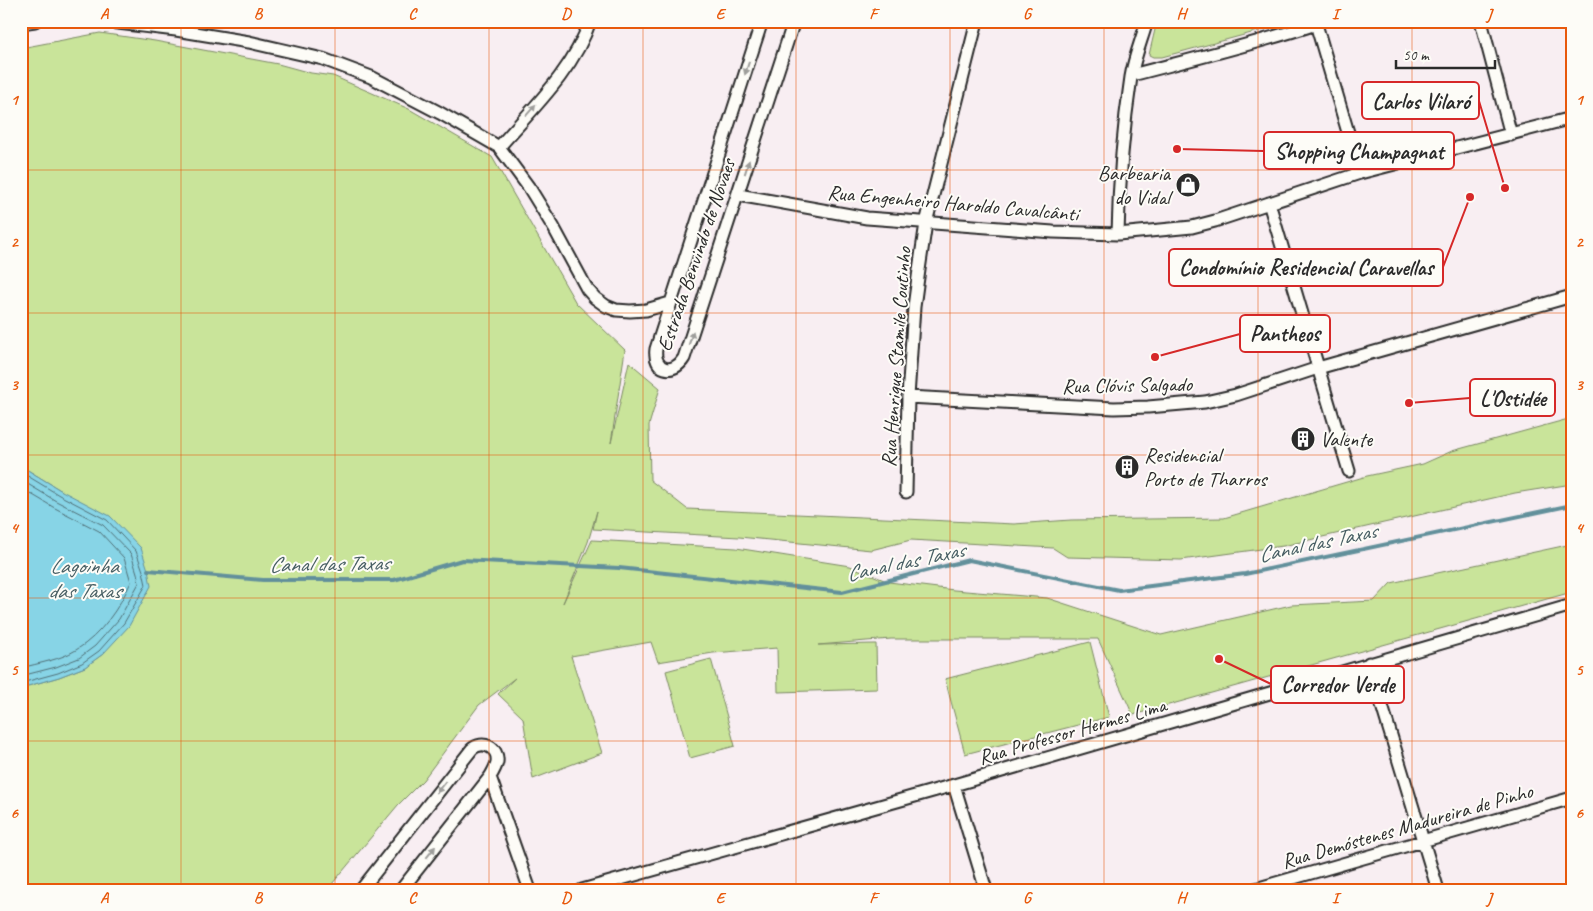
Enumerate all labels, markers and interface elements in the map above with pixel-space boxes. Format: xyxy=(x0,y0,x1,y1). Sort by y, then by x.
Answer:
text: A xyxy=(100,4,110,24)
text: B xyxy=(254,4,264,24)
text: C xyxy=(408,4,418,24)
text: D xyxy=(561,4,572,24)
text: E xyxy=(716,4,727,24)
text: F xyxy=(869,4,880,24)
text: G xyxy=(1023,4,1033,24)
text: H xyxy=(1176,4,1188,24)
text: I xyxy=(1332,4,1342,24)
text: J xyxy=(1485,4,1494,24)
scale bar xyxy=(1396,38,1494,70)
text: 50 m xyxy=(1403,46,1430,65)
one-way arrow xyxy=(742,60,750,75)
callout: Carlos Vilaró xyxy=(1362,82,1479,119)
text: Carlos Vilaró xyxy=(1372,88,1473,116)
text: 1 xyxy=(10,90,19,110)
text: 1 xyxy=(1575,90,1584,110)
one-way arrow xyxy=(525,105,537,117)
callout: Shopping Champagnat xyxy=(1264,132,1454,169)
text: Shopping Champagnat xyxy=(1274,138,1446,166)
street label: Estrada Benvindo de Novaes xyxy=(651,154,742,355)
one-way arrow xyxy=(744,159,751,174)
place label: Barbearia do Vidal xyxy=(1098,160,1173,210)
shop icon: Barbearia do Vidal xyxy=(1175,172,1201,198)
street label: Rua Engenheiro Haroldo Cavalcânti xyxy=(826,179,1083,227)
text: 2 xyxy=(10,232,19,252)
text: 2 xyxy=(1575,232,1584,252)
street label: Rua Henrique Stamile Coutinho xyxy=(875,245,917,468)
callout: Condomínio Residencial Caravellas xyxy=(1169,249,1443,286)
text: Condomínio Residencial Caravellas xyxy=(1179,254,1435,282)
callout: Pantheos xyxy=(1240,315,1330,352)
text: Pantheos xyxy=(1250,320,1322,348)
one-way arrow xyxy=(688,330,695,345)
street label: Rua Clóvis Salgado xyxy=(1062,371,1194,399)
text: 3 xyxy=(10,375,19,395)
text: 3 xyxy=(1575,375,1584,395)
callout: L'Ostidée xyxy=(1470,379,1555,416)
text: L'Ostidée xyxy=(1480,385,1549,413)
building icon: Valente xyxy=(1290,426,1316,452)
place label: Valente xyxy=(1320,426,1373,452)
place label: Residencial Porto de Tharros xyxy=(1144,442,1268,492)
building icon: Residencial Porto de Tharros xyxy=(1114,454,1140,480)
water label: Canal das Taxas xyxy=(1256,516,1382,569)
text: 4 xyxy=(10,518,19,538)
text: 4 xyxy=(1575,518,1584,538)
water label: Canal das Taxas xyxy=(844,535,970,588)
water label: Canal das Taxas xyxy=(269,549,393,579)
water label: Lagoinha das Taxas xyxy=(48,552,125,605)
text: 5 xyxy=(11,660,20,680)
text: 5 xyxy=(1576,660,1585,680)
callout: Corredor Verde xyxy=(1271,666,1404,703)
text: Corredor Verde xyxy=(1281,671,1396,699)
street label: Rua Professor Hermes Lima xyxy=(975,691,1171,770)
street label: Rua Demóstenes Madureira de Pinho xyxy=(1279,777,1537,874)
one-way arrow xyxy=(436,780,447,793)
text: 6 xyxy=(10,803,19,823)
text: 6 xyxy=(1575,803,1584,823)
one-way arrow xyxy=(426,845,437,858)
text: A xyxy=(100,888,110,908)
text: B xyxy=(254,888,264,908)
text: C xyxy=(408,888,418,908)
text: D xyxy=(561,888,572,908)
text: E xyxy=(716,888,727,908)
text: F xyxy=(869,888,880,908)
text: G xyxy=(1023,888,1033,908)
text: H xyxy=(1176,888,1188,908)
text: I xyxy=(1332,888,1342,908)
text: J xyxy=(1485,888,1494,908)

